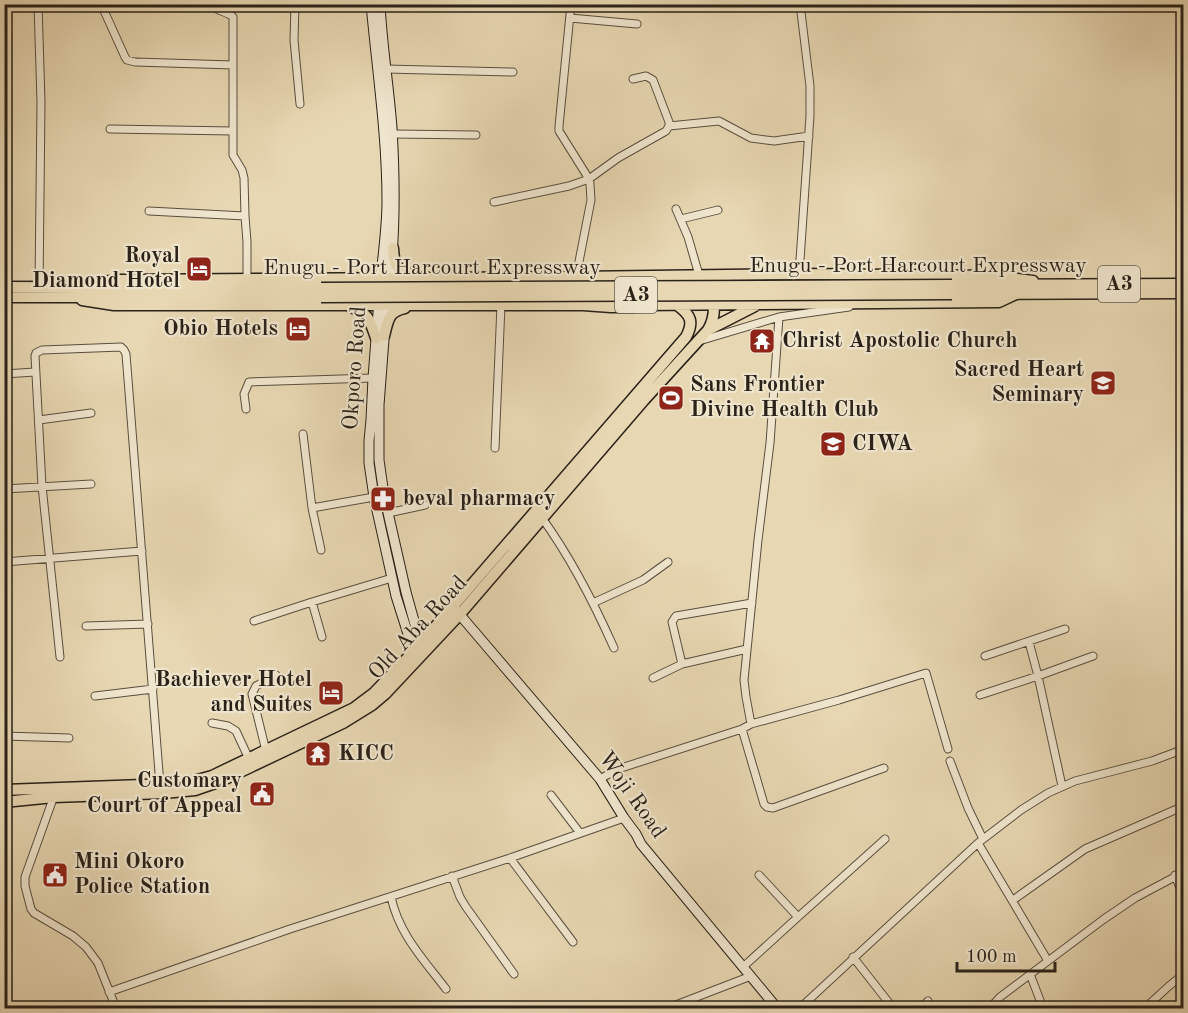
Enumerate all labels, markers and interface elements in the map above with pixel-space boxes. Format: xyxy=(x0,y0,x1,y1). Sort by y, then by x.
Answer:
place label: Royal Diamond Hotel xyxy=(32,245,180,292)
hotel icon: Royal Diamond Hotel xyxy=(184,254,214,284)
street label: Enugu - Port Harcourt Expressway xyxy=(749,255,1087,277)
street label: Enugu - Port Harcourt Expressway xyxy=(263,257,601,279)
road number: A3 xyxy=(1098,266,1140,302)
road number: A3 xyxy=(615,277,657,313)
street label: Okporo Road xyxy=(340,305,370,431)
hotel icon: Obio Hotels xyxy=(283,314,313,344)
place label: Obio Hotels xyxy=(163,318,278,340)
temple icon: Christ Apostolic Church xyxy=(747,326,777,356)
place label: Christ Apostolic Church xyxy=(782,330,1018,352)
place label: Sacred Heart Seminary xyxy=(954,359,1084,406)
school or university icon: Sacred Heart Seminary xyxy=(1088,368,1118,398)
place label: Sans Frontier Divine Health Club xyxy=(690,374,879,421)
sports icon: Sans Frontier Divine Health Club xyxy=(656,383,686,413)
school or university icon: CIWA xyxy=(818,429,848,459)
place label: CIWA xyxy=(852,433,913,455)
pharmacy icon: beval pharmacy xyxy=(368,484,398,514)
place label: beval pharmacy xyxy=(403,488,555,510)
street label: Old Aba Road xyxy=(365,572,471,684)
place label: Bachiever Hotel and Suites xyxy=(155,669,312,716)
hotel icon: Bachiever Hotel and Suites xyxy=(316,678,346,708)
temple icon: KICC xyxy=(303,739,333,769)
place label: KICC xyxy=(338,743,394,765)
street label: Woji Road xyxy=(594,748,670,842)
place label: Customary Court of Appeal xyxy=(87,770,242,817)
public building icon: Customary Court of Appeal xyxy=(247,779,277,809)
place label: Mini Okoro Police Station xyxy=(74,851,210,898)
public building icon: Mini Okoro Police Station xyxy=(40,860,70,890)
scale bar xyxy=(957,935,1054,973)
text: 100 m xyxy=(966,948,1017,966)

